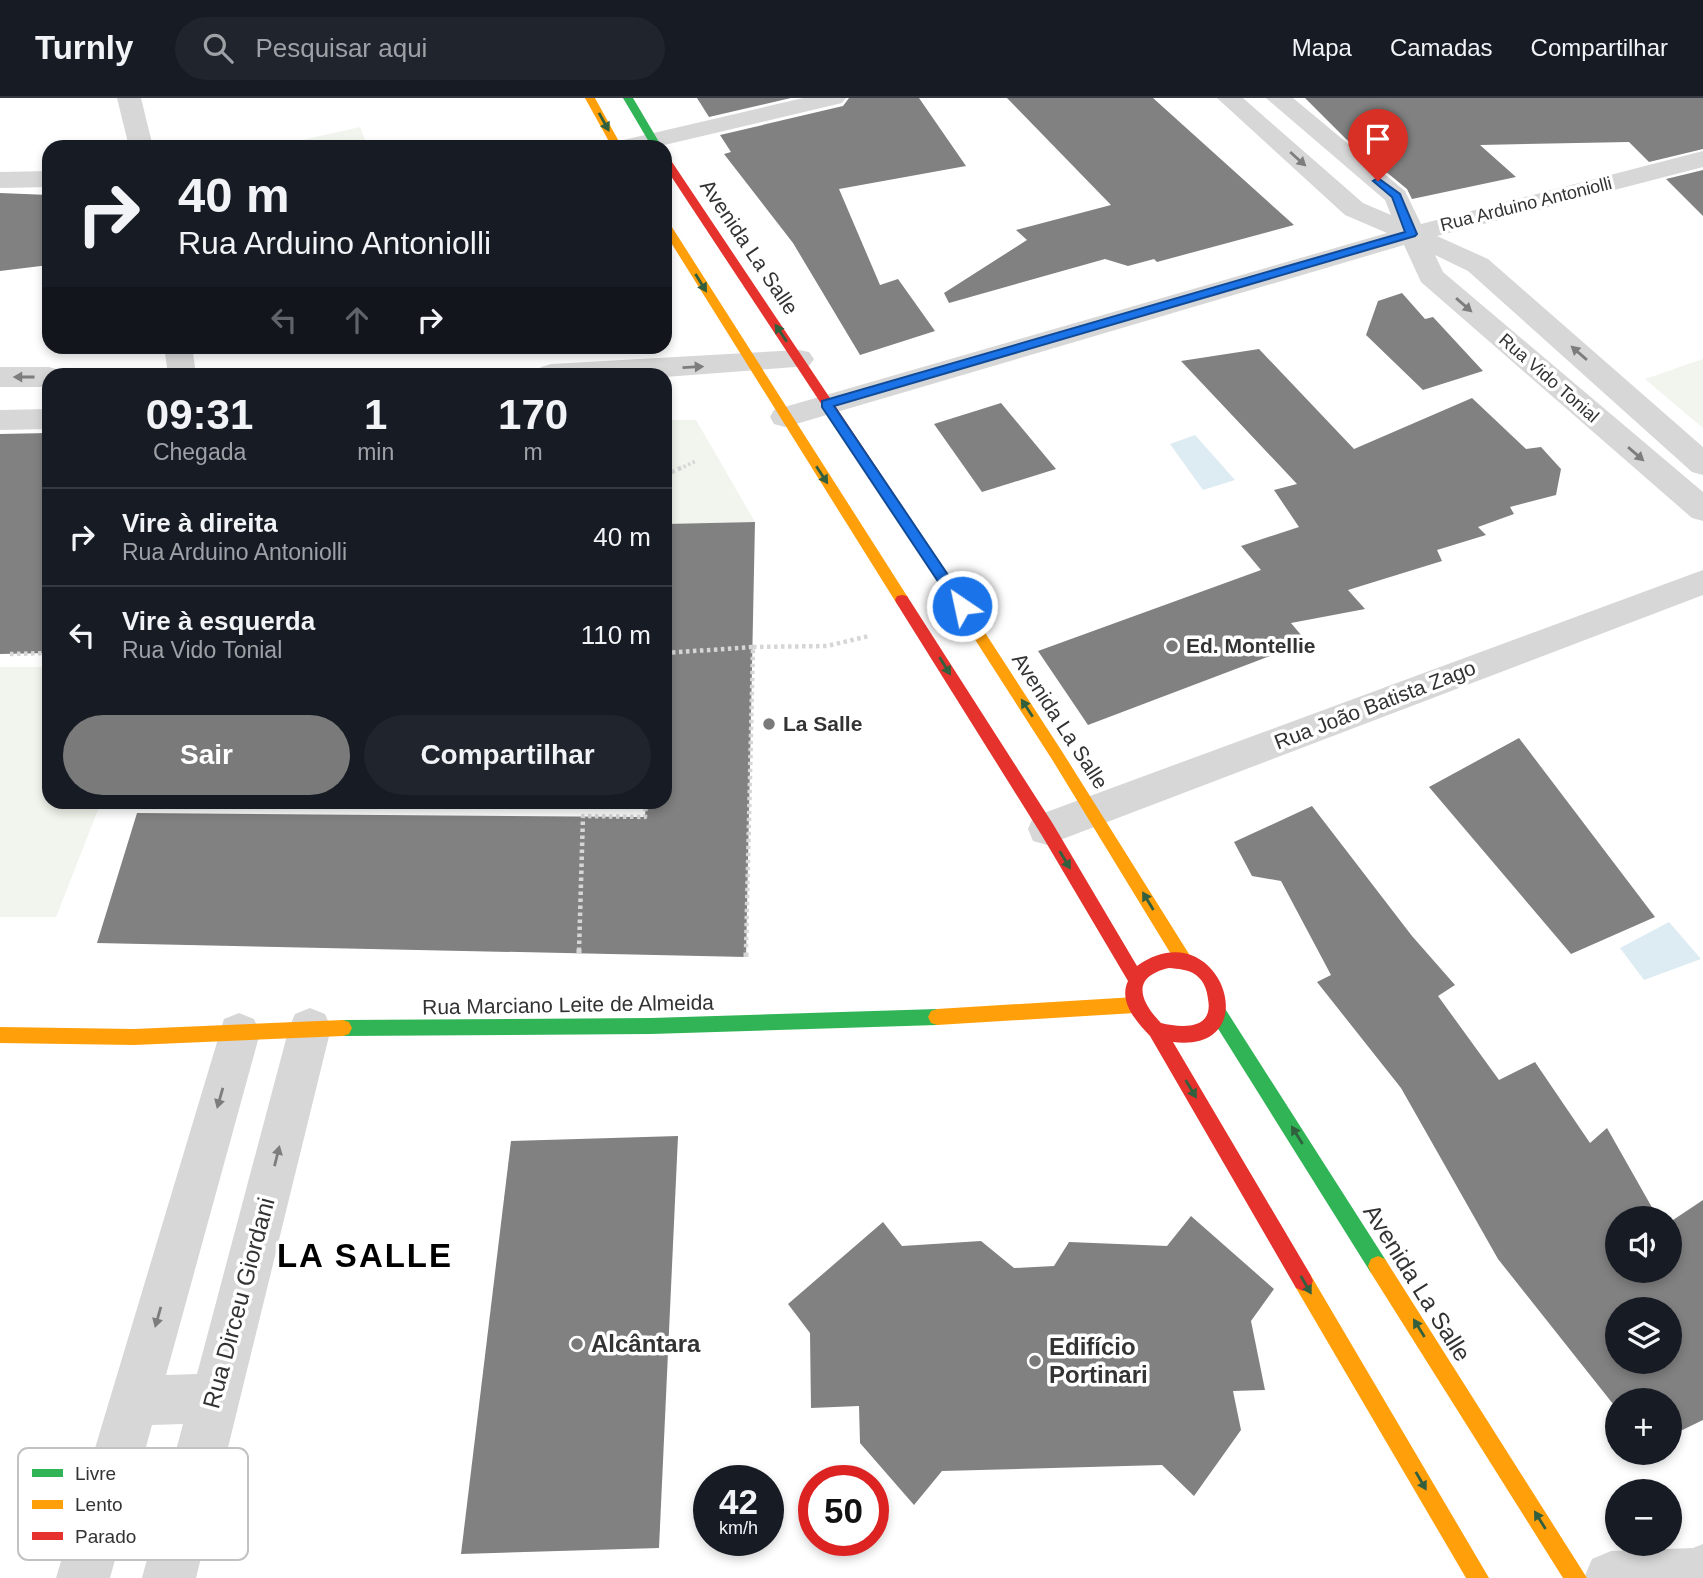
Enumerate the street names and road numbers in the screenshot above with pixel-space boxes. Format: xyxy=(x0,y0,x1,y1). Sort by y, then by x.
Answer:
street label: Rua Arduino Antoniolli xyxy=(1438,173,1614,235)
street label: Avenida La Salle xyxy=(696,175,803,318)
street label: Rua Vido Tonial xyxy=(1495,329,1603,427)
street label: Avenida La Salle xyxy=(1008,649,1113,793)
street label: Rua João Batista Zago xyxy=(1271,656,1479,754)
street label: Rua Marciano Leite de Almeida xyxy=(422,990,714,1019)
street label: Rua Dirceu Giordani xyxy=(197,1194,280,1411)
street label: Avenida La Salle xyxy=(1358,1199,1476,1366)

